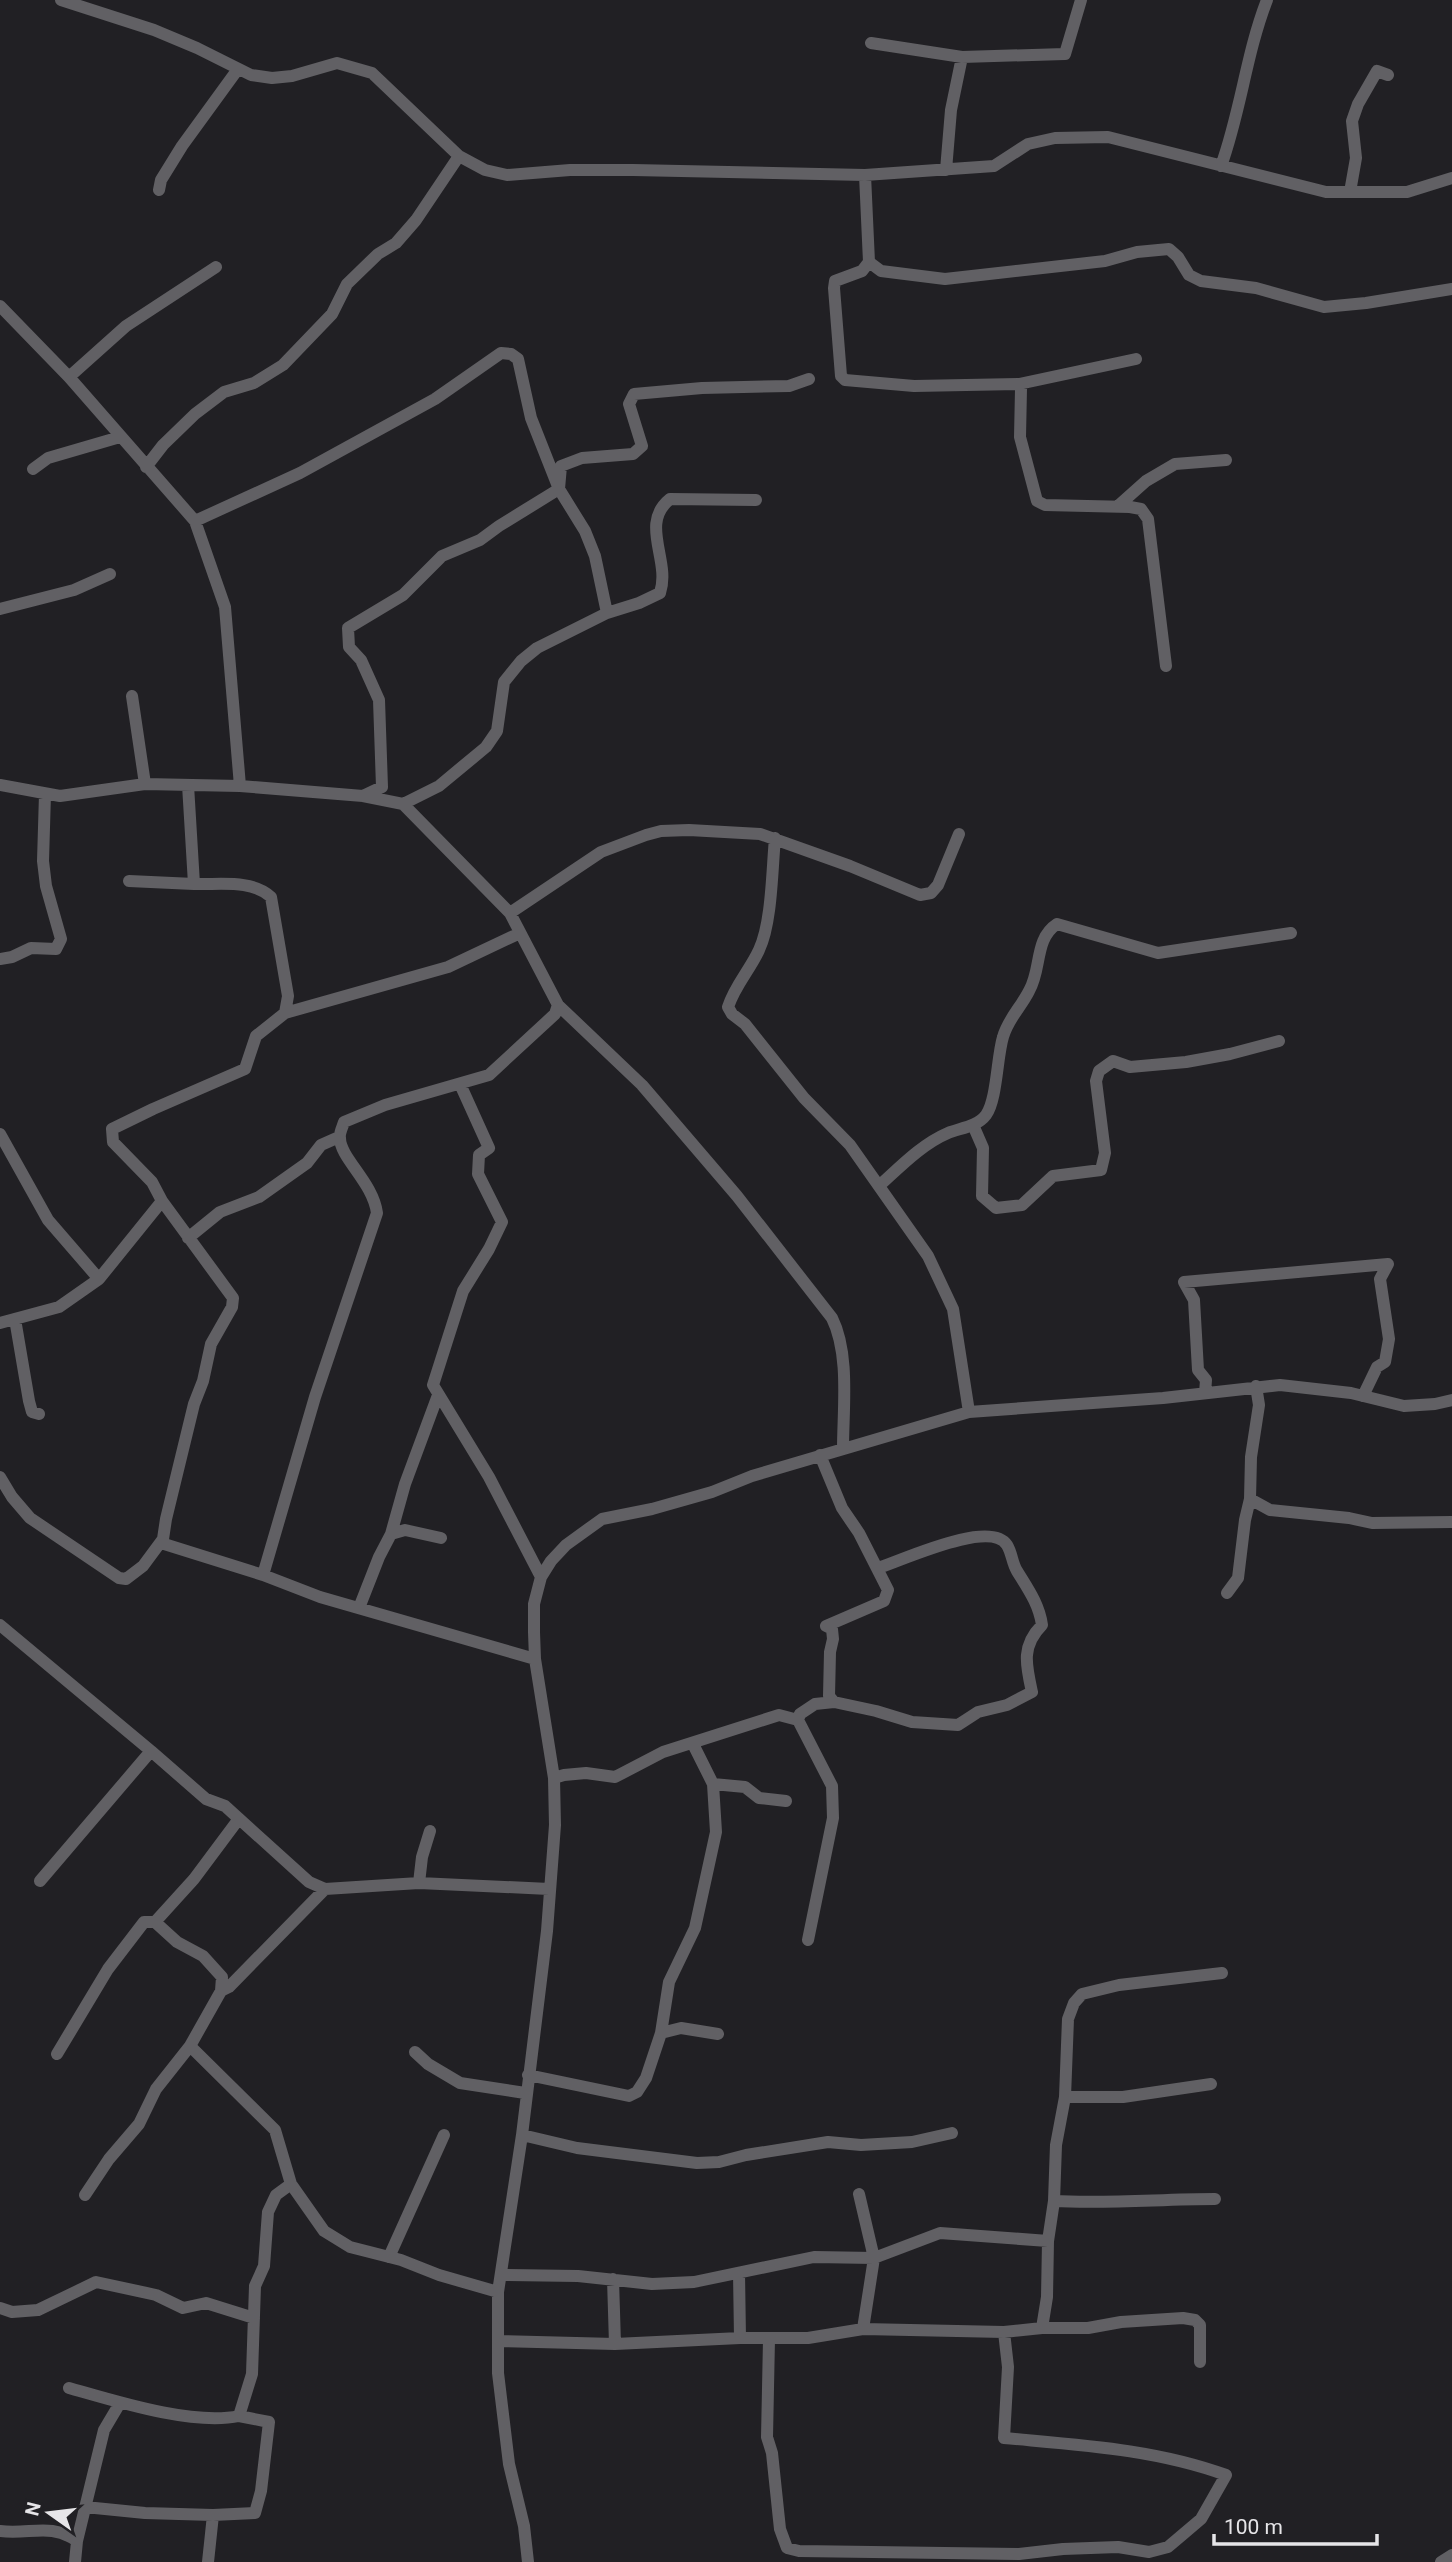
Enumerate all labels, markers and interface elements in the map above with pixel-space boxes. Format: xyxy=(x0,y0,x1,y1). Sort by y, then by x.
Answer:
north arrow xyxy=(14,2478,84,2548)
text: N xyxy=(20,2500,46,2518)
scale bar xyxy=(1214,2502,1377,2546)
text: 100 m xyxy=(1224,2515,1283,2539)

